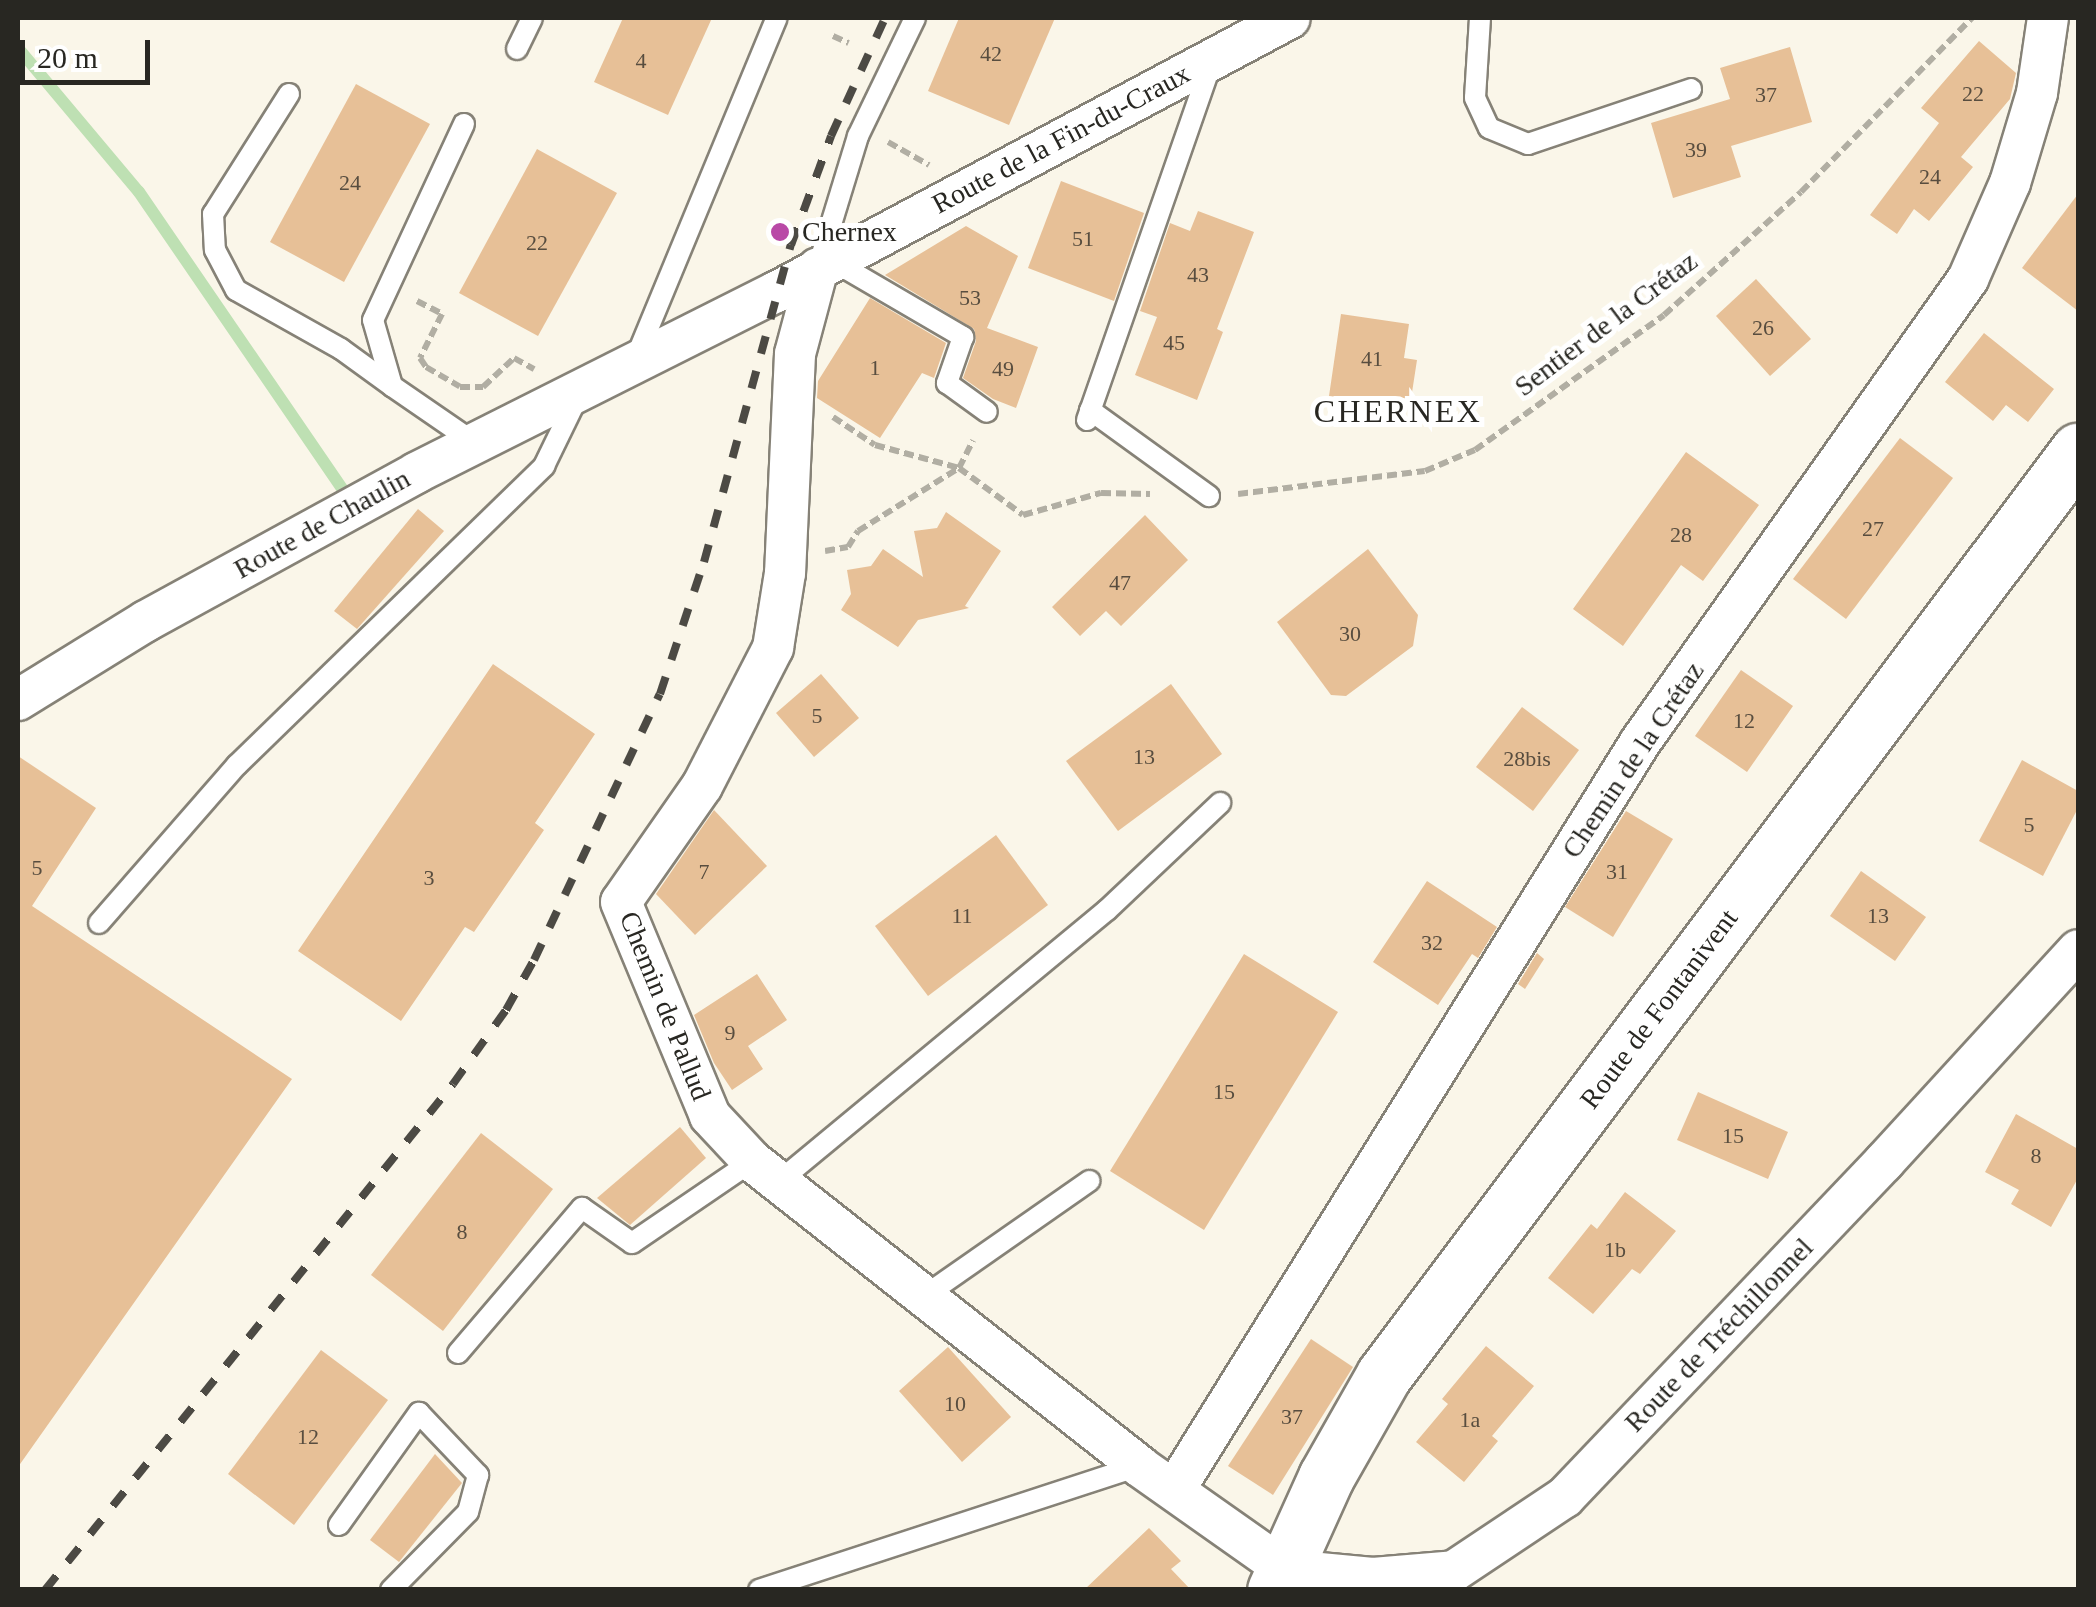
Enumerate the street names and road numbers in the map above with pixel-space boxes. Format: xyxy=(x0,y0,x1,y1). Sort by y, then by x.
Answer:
street label: Route de la Fin-du-Craux xyxy=(926,57,1196,221)
street label: Sentier de la Crétaz xyxy=(1508,244,1704,404)
street label: Route de Chaulin xyxy=(228,462,416,586)
street label: Chemin de la Crétaz xyxy=(1555,656,1711,864)
street label: Route de Fontanivent xyxy=(1573,903,1745,1115)
street label: Chemin de Pallud xyxy=(612,907,718,1105)
street label: Route de Tréchillonnel xyxy=(1618,1231,1820,1439)

